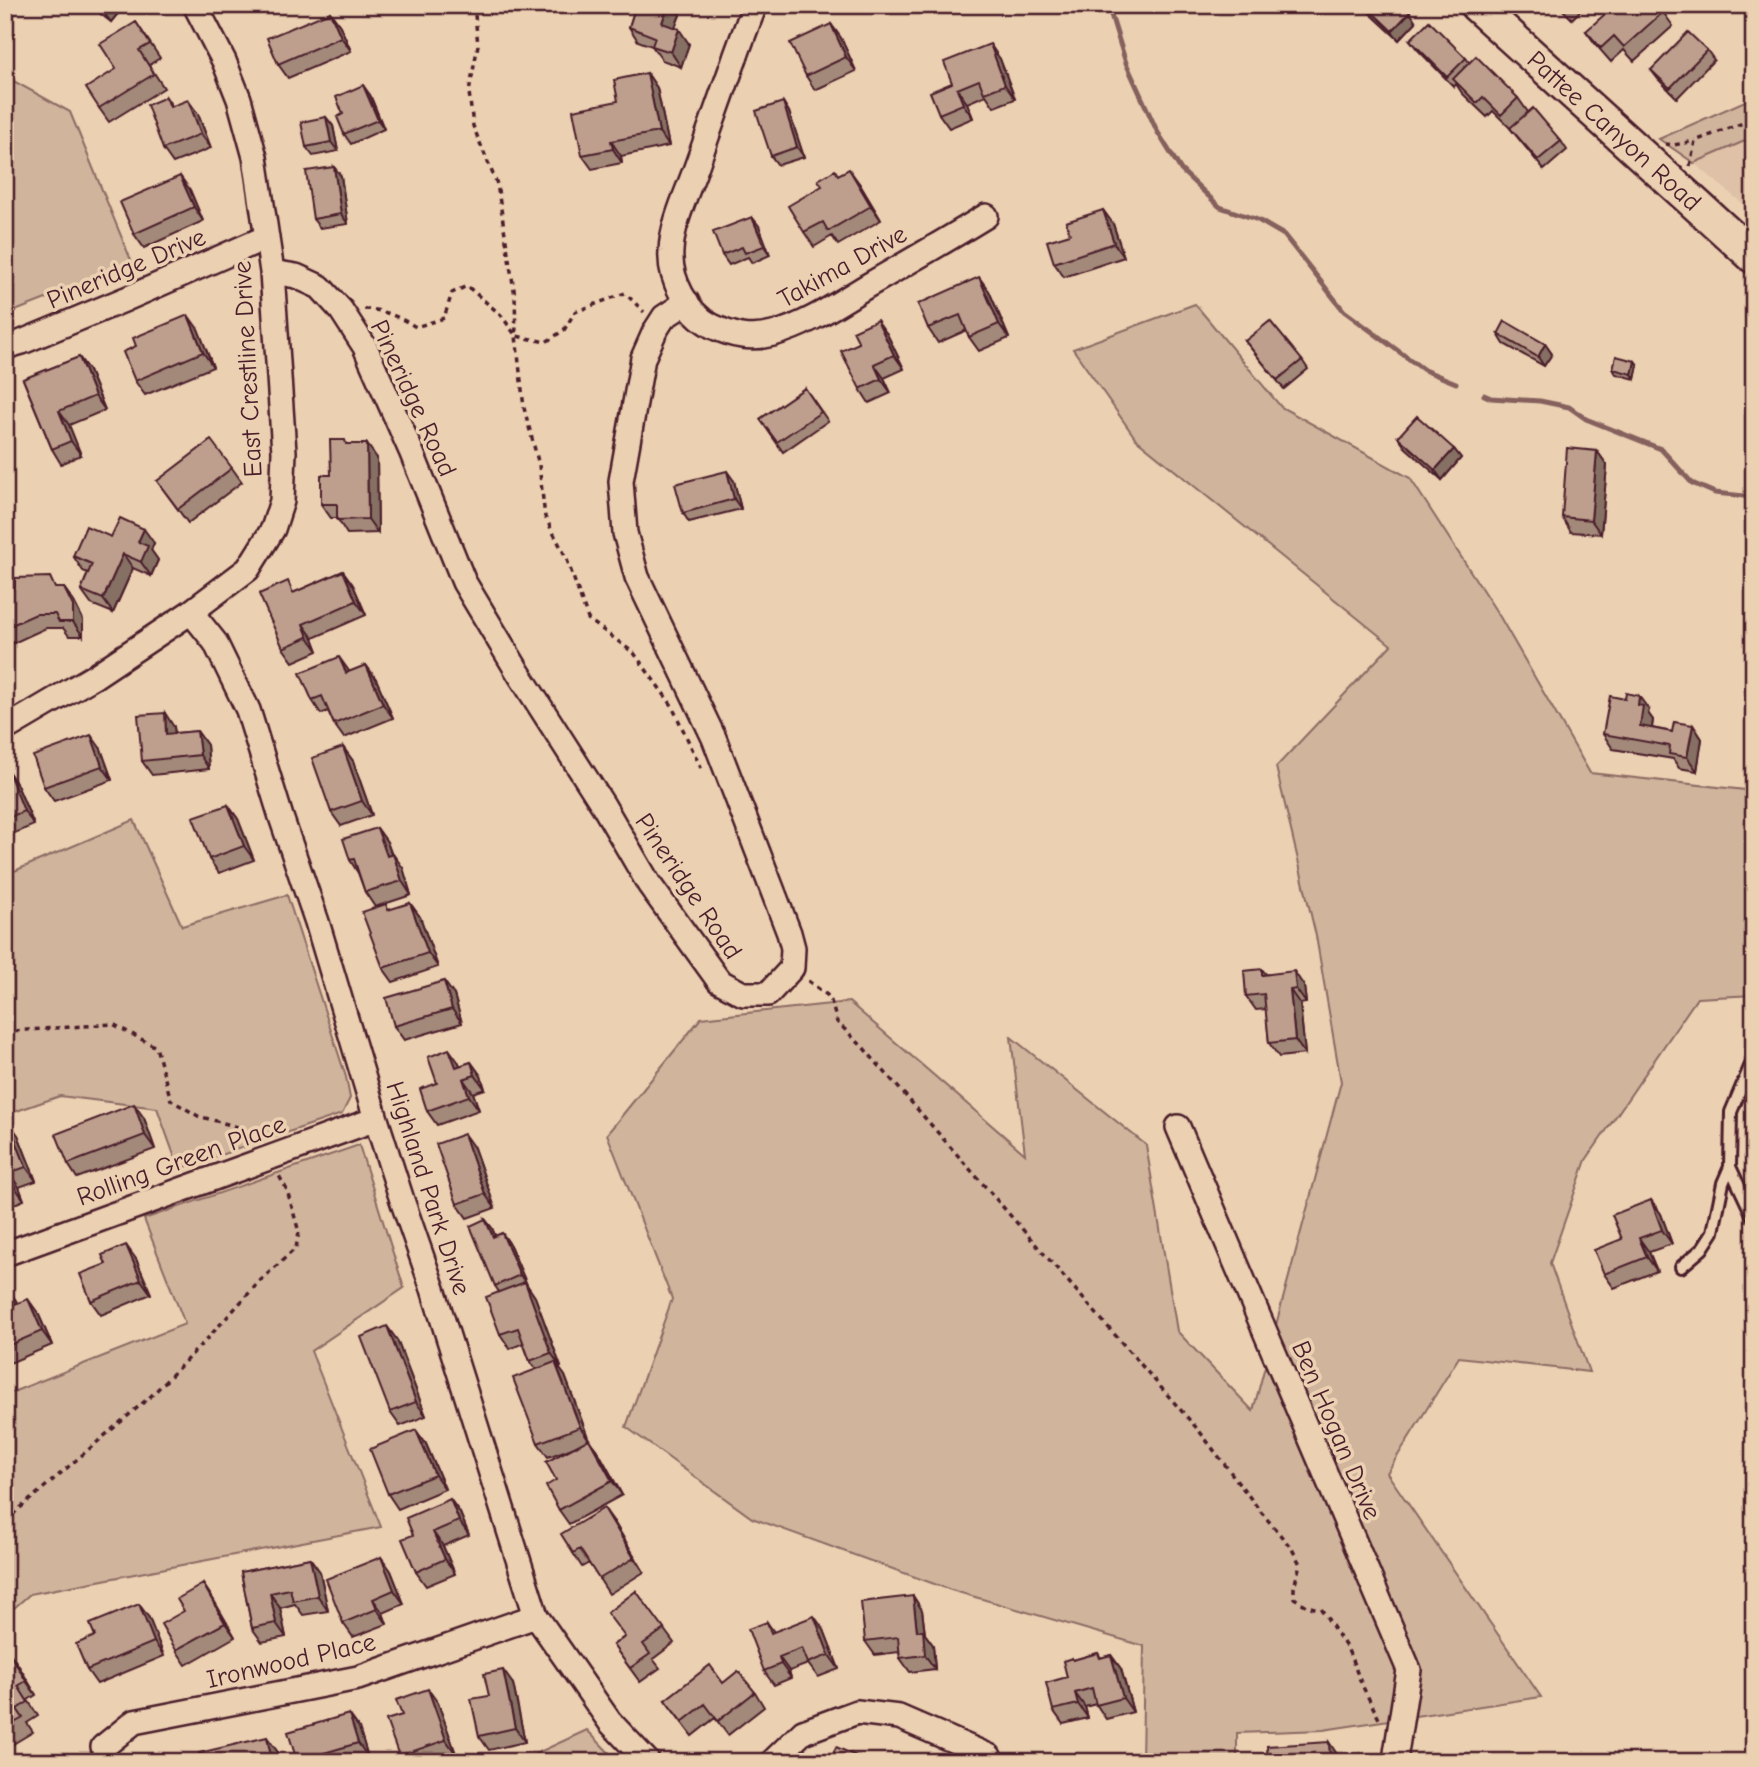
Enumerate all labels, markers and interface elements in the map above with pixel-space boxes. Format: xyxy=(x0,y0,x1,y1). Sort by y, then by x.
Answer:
street label: Pattee Canyon Road xyxy=(1521,45,1707,218)
street label: Takima Drive xyxy=(773,219,912,315)
street label: Pineridge Drive xyxy=(43,222,210,316)
street label: East Crestline Drive xyxy=(227,260,269,478)
street label: Pineridge Road xyxy=(364,315,463,482)
street label: Pineridge Road xyxy=(628,808,748,965)
street label: Highland Park Drive xyxy=(379,1078,477,1299)
street label: Rolling Green Place xyxy=(73,1109,290,1213)
street label: Ben Hogan Drive xyxy=(1285,1337,1387,1524)
street label: Ironwood Place xyxy=(204,1627,379,1695)

